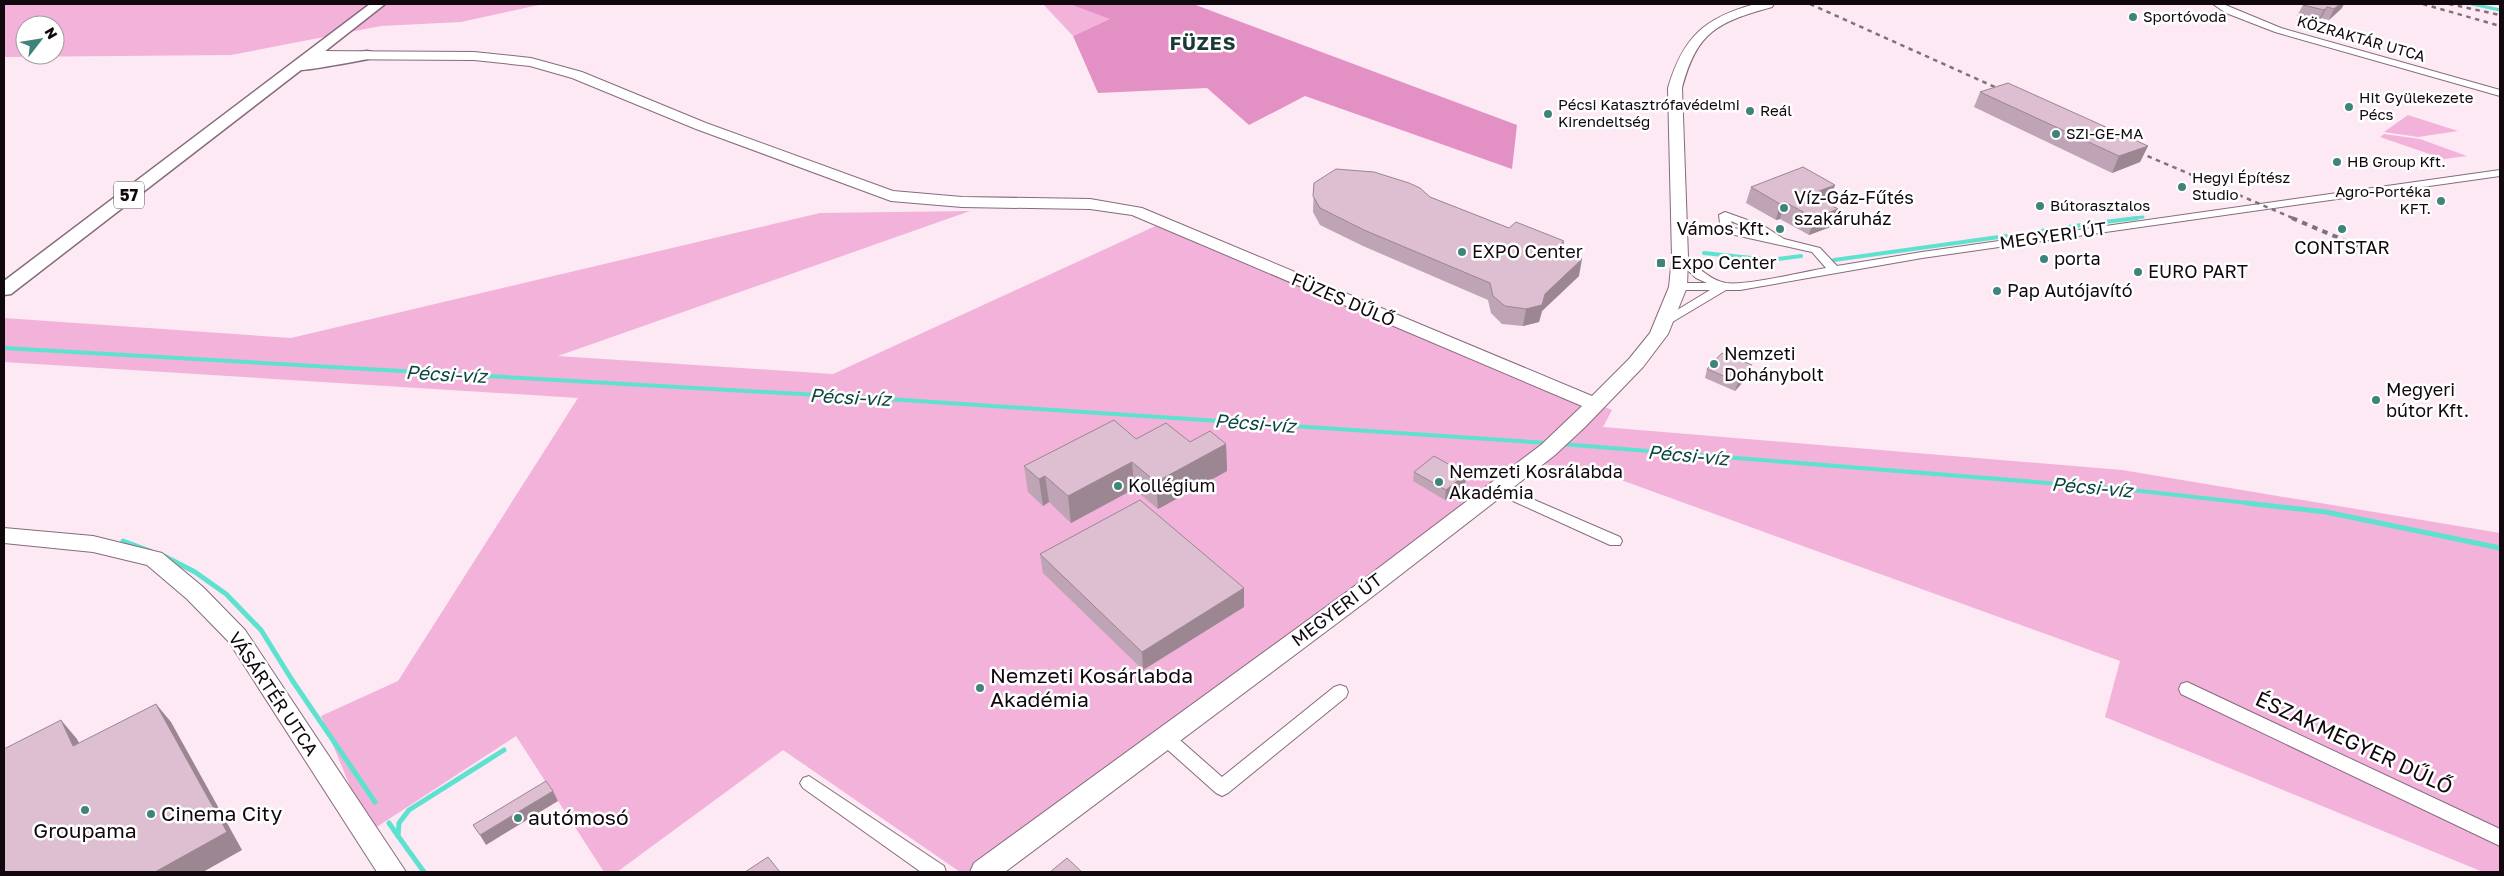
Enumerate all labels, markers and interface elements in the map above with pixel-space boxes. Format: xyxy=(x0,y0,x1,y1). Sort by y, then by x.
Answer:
place label: Sportóvoda xyxy=(2143,7,2226,25)
marker: Sportóvoda xyxy=(2127,11,2139,23)
street label: KÖZRAKTÁR UTCA xyxy=(2295,11,2427,65)
north arrow xyxy=(15,15,65,65)
text: N xyxy=(42,24,62,42)
district label: FÜZES xyxy=(1170,31,1236,54)
place label: Hit Gyülekezete Pécs xyxy=(2359,88,2474,123)
place label: Pécsi Katasztrófavédelmi Kirendeltség xyxy=(1558,95,1740,130)
place label: Reál xyxy=(1760,101,1792,119)
marker: Hit Gyülekezete Pécs xyxy=(2343,101,2355,113)
marker: Reál xyxy=(1744,105,1756,117)
marker: Pécsi Katasztrófavédelmi Kirendeltség xyxy=(1542,108,1554,120)
place label: SZI-GE-MA xyxy=(2066,124,2143,142)
marker: SZI-GE-MA xyxy=(2050,128,2062,140)
place label: HB Group Kft. xyxy=(2347,152,2446,170)
marker: HB Group Kft. xyxy=(2331,156,2343,168)
place label: Hegyi Építész Studio xyxy=(2192,168,2291,203)
marker: Hegyi Építész Studio xyxy=(2176,181,2188,193)
road number: 57 xyxy=(114,182,144,208)
place label: Agro-Portéka KFT. xyxy=(2335,182,2431,217)
place label: Víz-Gáz-Fűtés szakáruház xyxy=(1794,186,1914,229)
marker: Agro-Portéka KFT. xyxy=(2435,195,2447,207)
place label: Bútorasztalos xyxy=(2050,196,2150,214)
marker: Bútorasztalos xyxy=(2034,200,2046,212)
marker: Víz-Gáz-Fűtés szakáruház xyxy=(1778,202,1790,214)
place label: Vámos Kft. xyxy=(1676,217,1770,239)
street label: MEGYERI ÚT xyxy=(1998,217,2108,253)
marker: Vámos Kft. xyxy=(1774,223,1786,235)
marker: CONTSTAR xyxy=(2336,223,2348,235)
place label: CONTSTAR xyxy=(2294,236,2390,258)
place label: EXPO Center xyxy=(1472,240,1583,262)
marker: EXPO Center xyxy=(1456,246,1468,258)
place label: porta xyxy=(2054,247,2101,269)
place label: Expo Center xyxy=(1671,251,1776,273)
marker: porta xyxy=(2038,253,2050,265)
marker: Expo Center xyxy=(1655,257,1667,269)
place label: EURO PART xyxy=(2148,260,2248,282)
marker: EURO PART xyxy=(2132,266,2144,278)
street label: FÜZES DŰLŐ xyxy=(1288,267,1398,331)
place label: Pap Autójavító xyxy=(2007,279,2132,301)
marker: Pap Autójavító xyxy=(1991,285,2003,297)
place label: Nemzeti Dohánybolt xyxy=(1724,342,1824,385)
marker: Nemzeti Dohánybolt xyxy=(1708,358,1720,370)
water label: Pécsi-víz xyxy=(405,360,489,387)
place label: Megyeri bútor Kft. xyxy=(2386,378,2469,421)
water label: Pécsi-víz xyxy=(809,383,893,410)
marker: Megyeri bútor Kft. xyxy=(2370,394,2382,406)
water label: Pécsi-víz xyxy=(1214,408,1299,437)
water label: Pécsi-víz xyxy=(1647,440,1732,470)
place label: Nemzeti Kosrálabda Akadémia xyxy=(1449,460,1623,503)
water label: Pécsi-víz xyxy=(2051,472,2136,502)
place label: Kollégium xyxy=(1128,474,1215,496)
marker: Nemzeti Kosrálabda Akadémia xyxy=(1433,476,1445,488)
marker: Kollégium xyxy=(1112,480,1124,492)
street label: MEGYERI ÚT xyxy=(1287,568,1386,650)
street label: VÁSÁRTÉR UTCA xyxy=(224,627,323,760)
place label: Nemzeti Kosárlabda Akadémia xyxy=(990,662,1193,712)
marker: Nemzeti Kosárlabda Akadémia xyxy=(974,682,986,694)
street label: ÉSZAKMEGYER DŰLŐ xyxy=(2252,685,2457,799)
place label: Cinema City xyxy=(161,800,282,826)
marker: Groupama xyxy=(79,804,91,816)
place label: autómosó xyxy=(528,804,629,830)
marker: Cinema City xyxy=(145,808,157,820)
marker: autómosó xyxy=(512,812,524,824)
place label: Groupama xyxy=(33,817,137,843)

